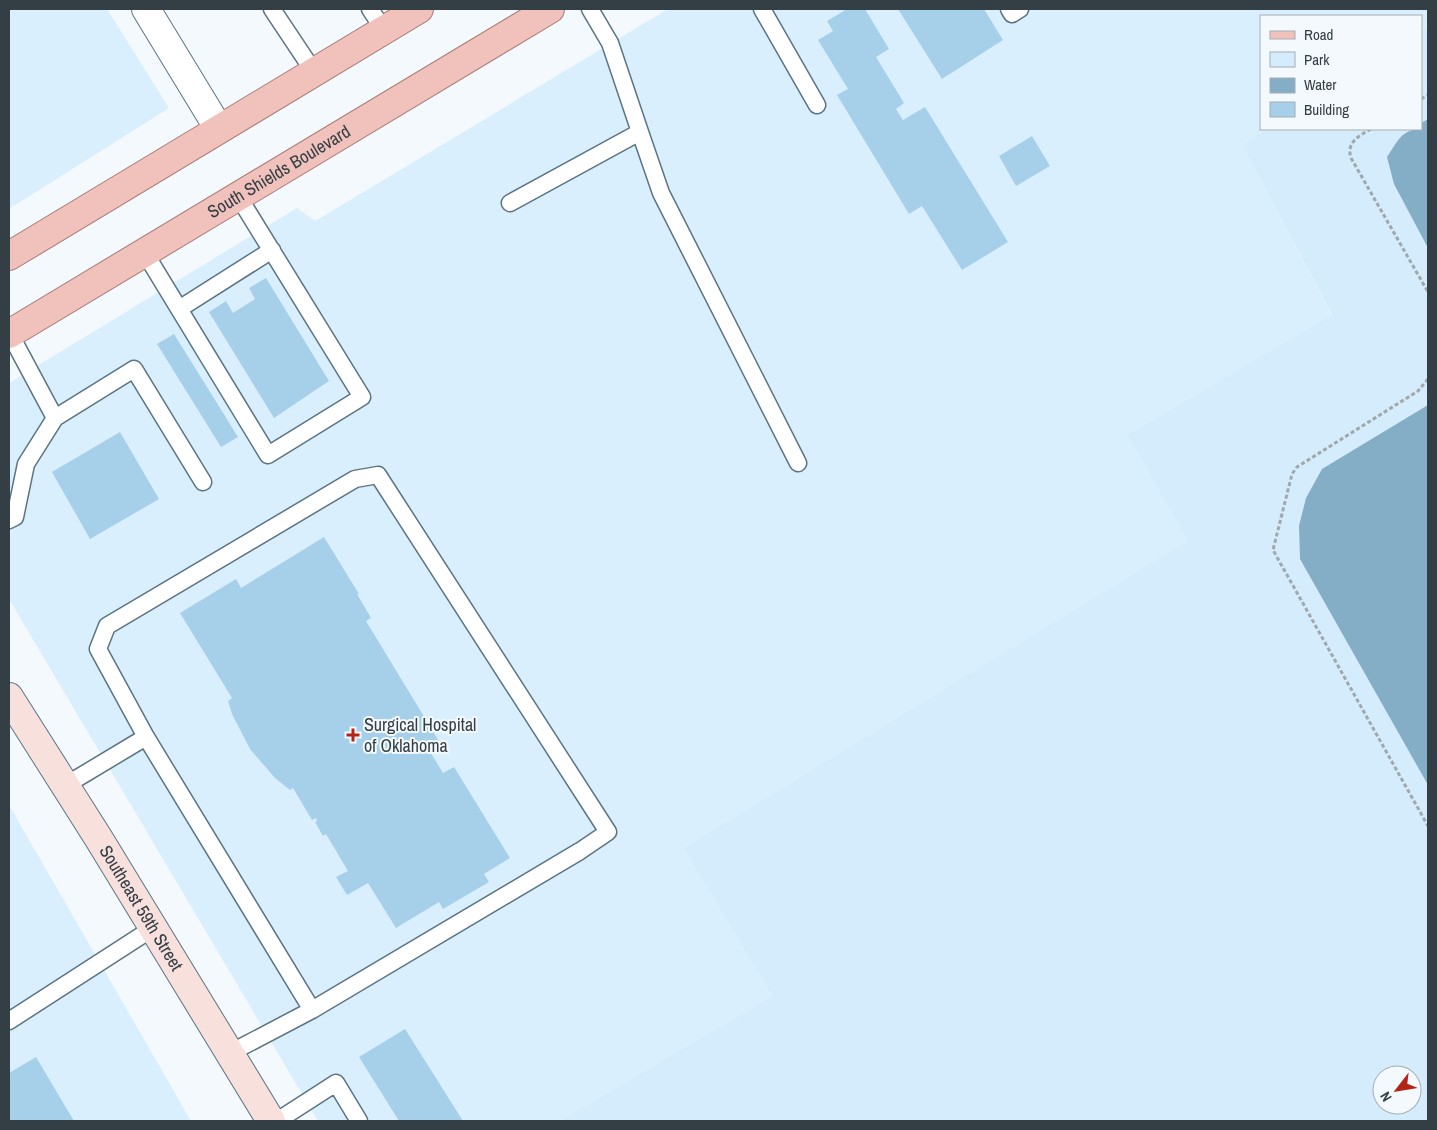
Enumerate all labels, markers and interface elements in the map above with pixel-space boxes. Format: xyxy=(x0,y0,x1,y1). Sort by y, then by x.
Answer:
legend xyxy=(1260,15,1422,130)
text: Road xyxy=(1304,24,1333,45)
text: Park xyxy=(1304,49,1330,70)
text: Water xyxy=(1304,74,1336,95)
text: Building xyxy=(1304,99,1349,120)
street label: South Shields Boulevard xyxy=(203,119,355,224)
place label: Surgical Hospital of Oklahoma xyxy=(364,712,476,758)
marker: Surgical Hospital of Oklahoma xyxy=(346,728,360,742)
street label: Southeast 59th Street xyxy=(94,840,189,975)
north arrow xyxy=(1372,1065,1422,1115)
text: N xyxy=(1376,1089,1396,1105)

